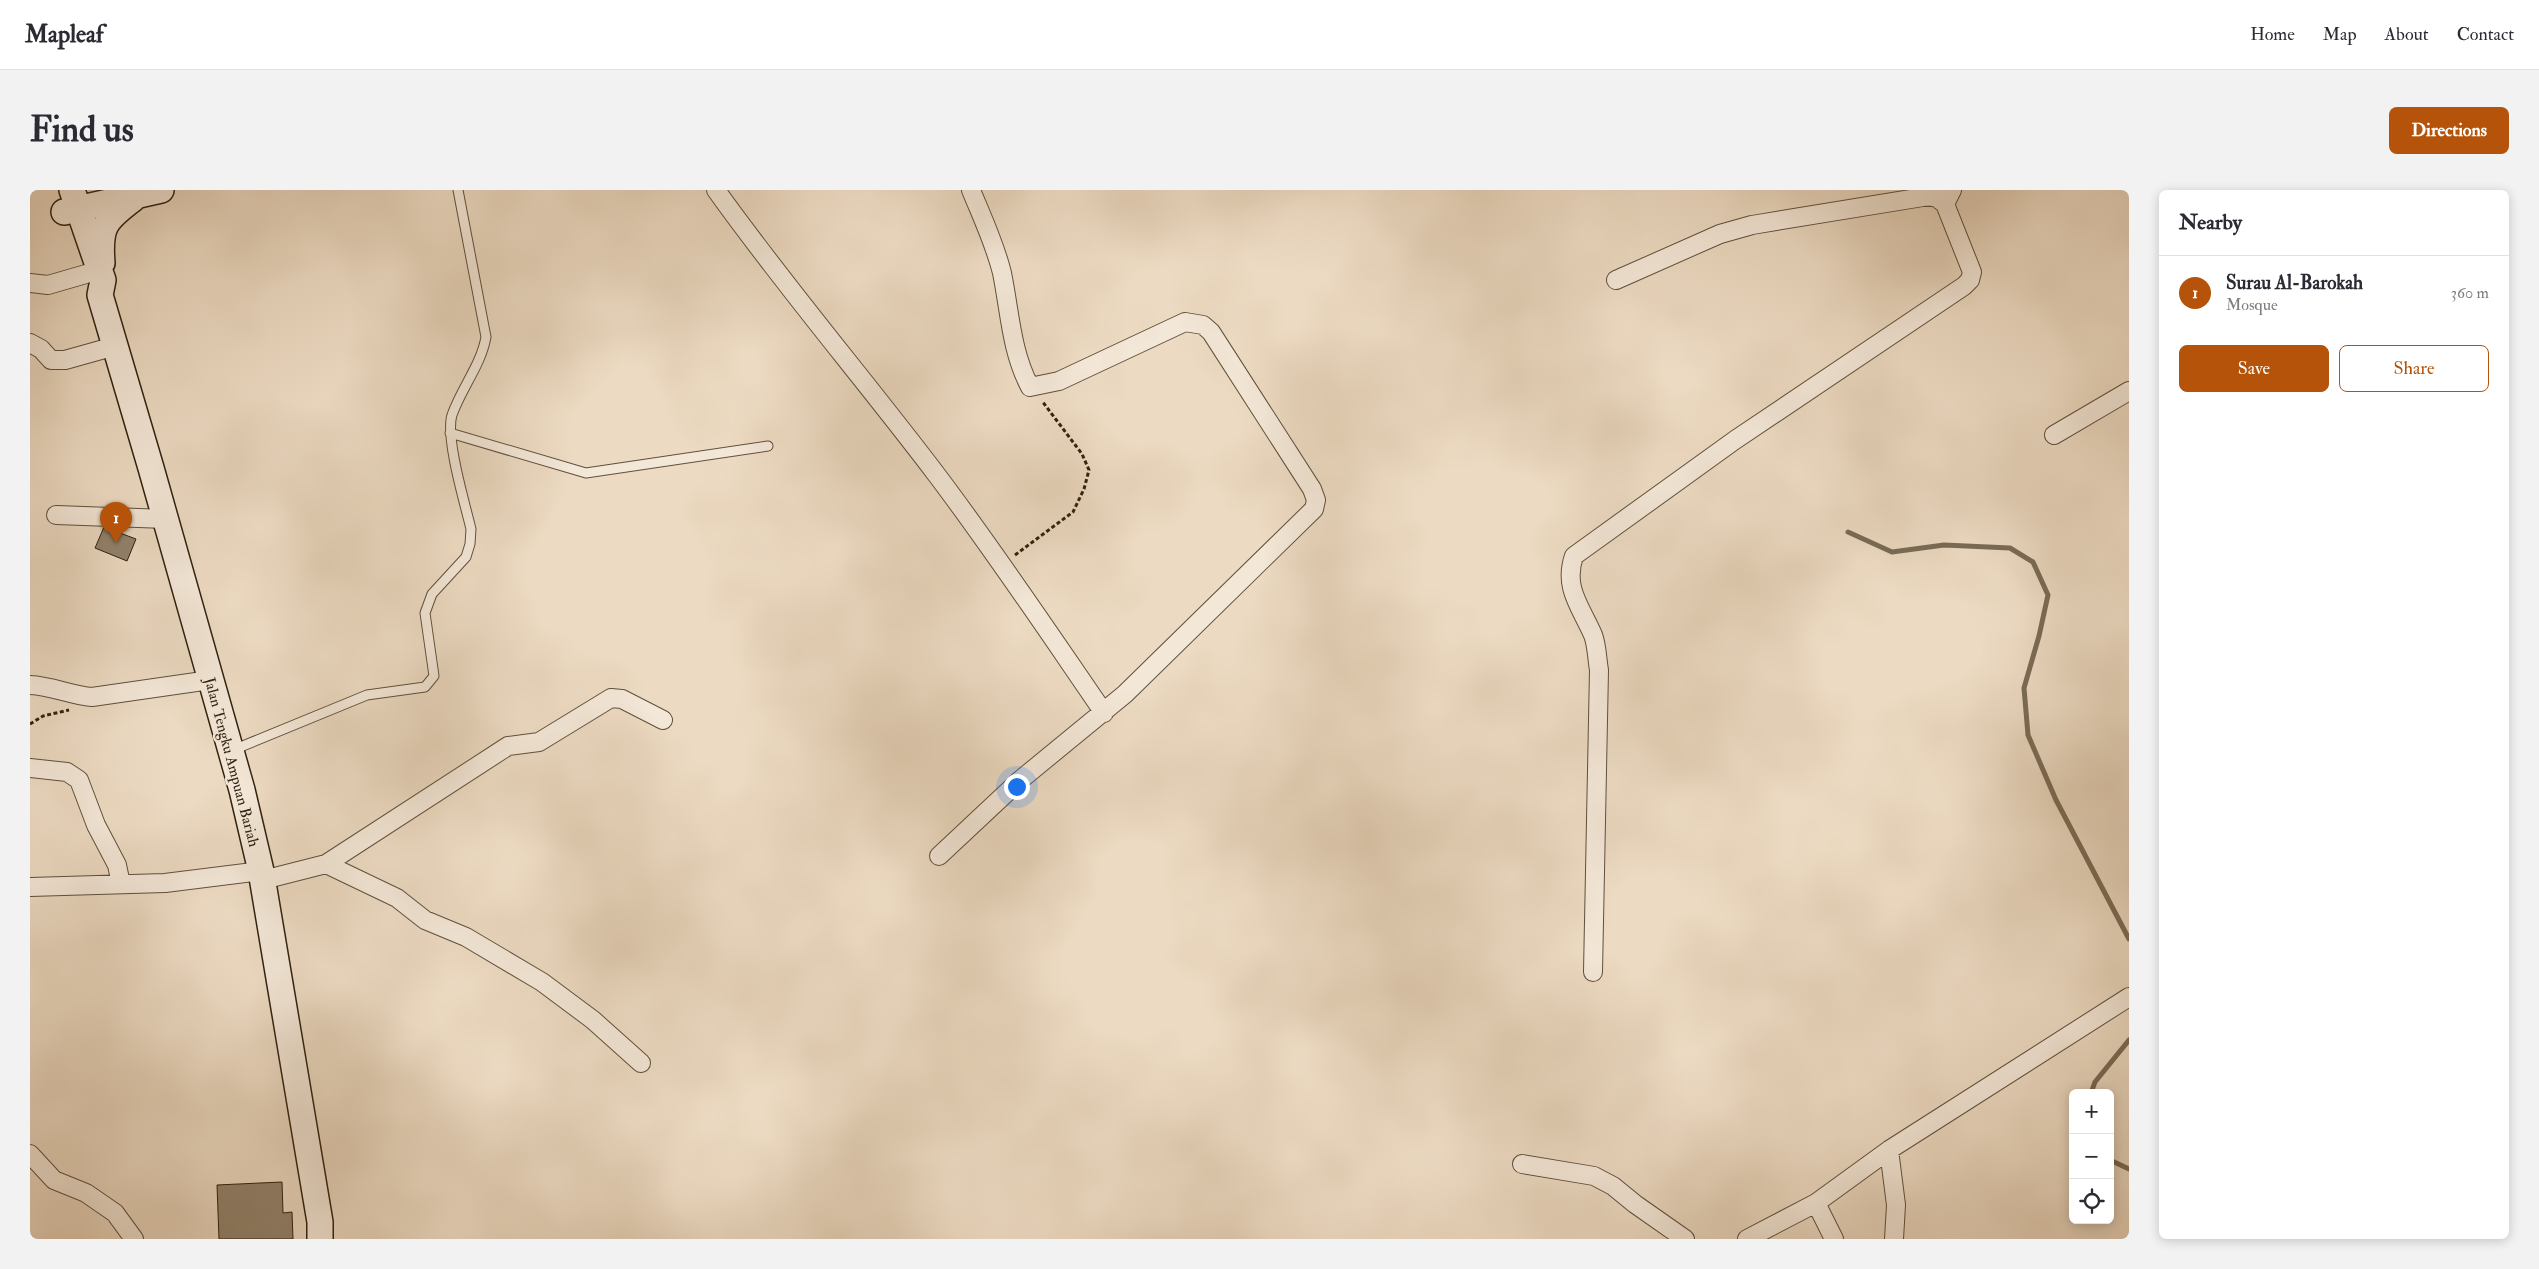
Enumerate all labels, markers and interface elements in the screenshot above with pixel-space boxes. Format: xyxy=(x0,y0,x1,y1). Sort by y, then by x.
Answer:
text: Mapleaf xyxy=(25,19,104,50)
text: Home xyxy=(2250,23,2295,46)
text: Map xyxy=(2323,23,2357,46)
text: About xyxy=(2385,23,2429,46)
text: Contact xyxy=(2457,23,2514,46)
button: Directions xyxy=(2389,107,2509,154)
text: Find us xyxy=(30,108,134,152)
text: Nearby xyxy=(2179,209,2242,236)
text: Surau Al-Barokah xyxy=(2226,271,2363,295)
text: 1 xyxy=(2192,283,2198,303)
text: 360 m xyxy=(2451,283,2489,303)
text: Mosque xyxy=(2226,295,2278,315)
button: Save xyxy=(2179,345,2329,392)
button: Share xyxy=(2339,345,2489,392)
pin: 1 xyxy=(100,502,132,543)
street label: Jalan Tengku Ampuan Bariah xyxy=(199,674,263,849)
your location xyxy=(1004,774,1030,800)
map controls xyxy=(2069,1089,2114,1224)
button: + xyxy=(2069,1089,2114,1134)
button: − xyxy=(2069,1134,2114,1179)
button: locate xyxy=(2069,1179,2114,1224)

